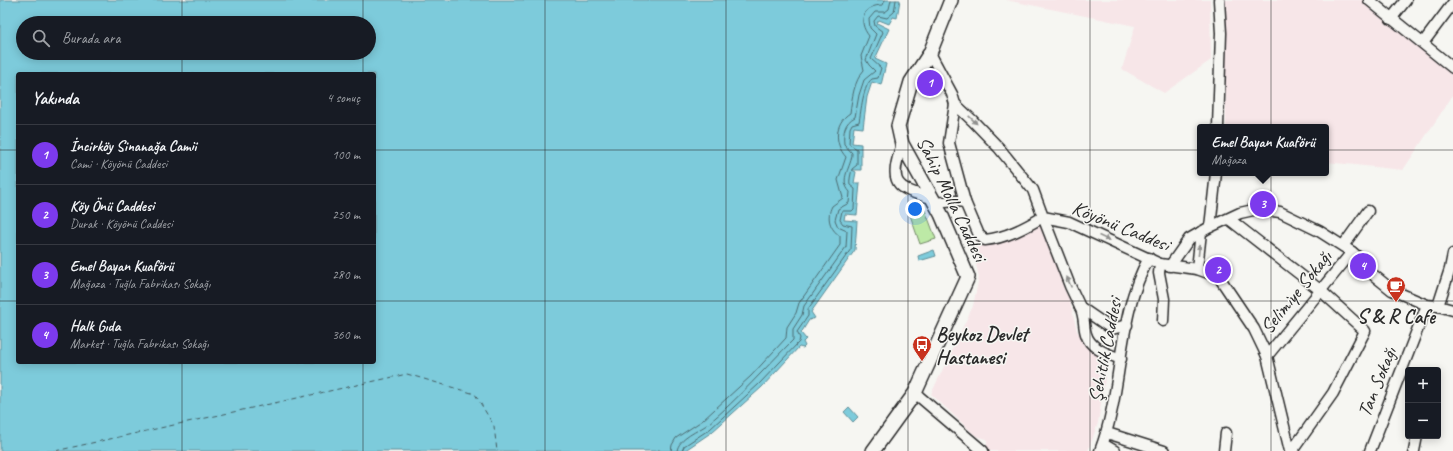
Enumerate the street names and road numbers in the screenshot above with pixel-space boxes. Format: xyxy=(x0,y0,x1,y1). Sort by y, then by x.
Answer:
street label: Sahip Molla Caddesi xyxy=(911,132,994,268)
street label: Köyönü Caddesi xyxy=(1069,195,1176,258)
street label: Selimiye Sokağı xyxy=(1255,244,1338,339)
street label: Şehitlik Caddesi xyxy=(1083,293,1128,404)
street label: Tan Sokağı xyxy=(1352,342,1403,421)

